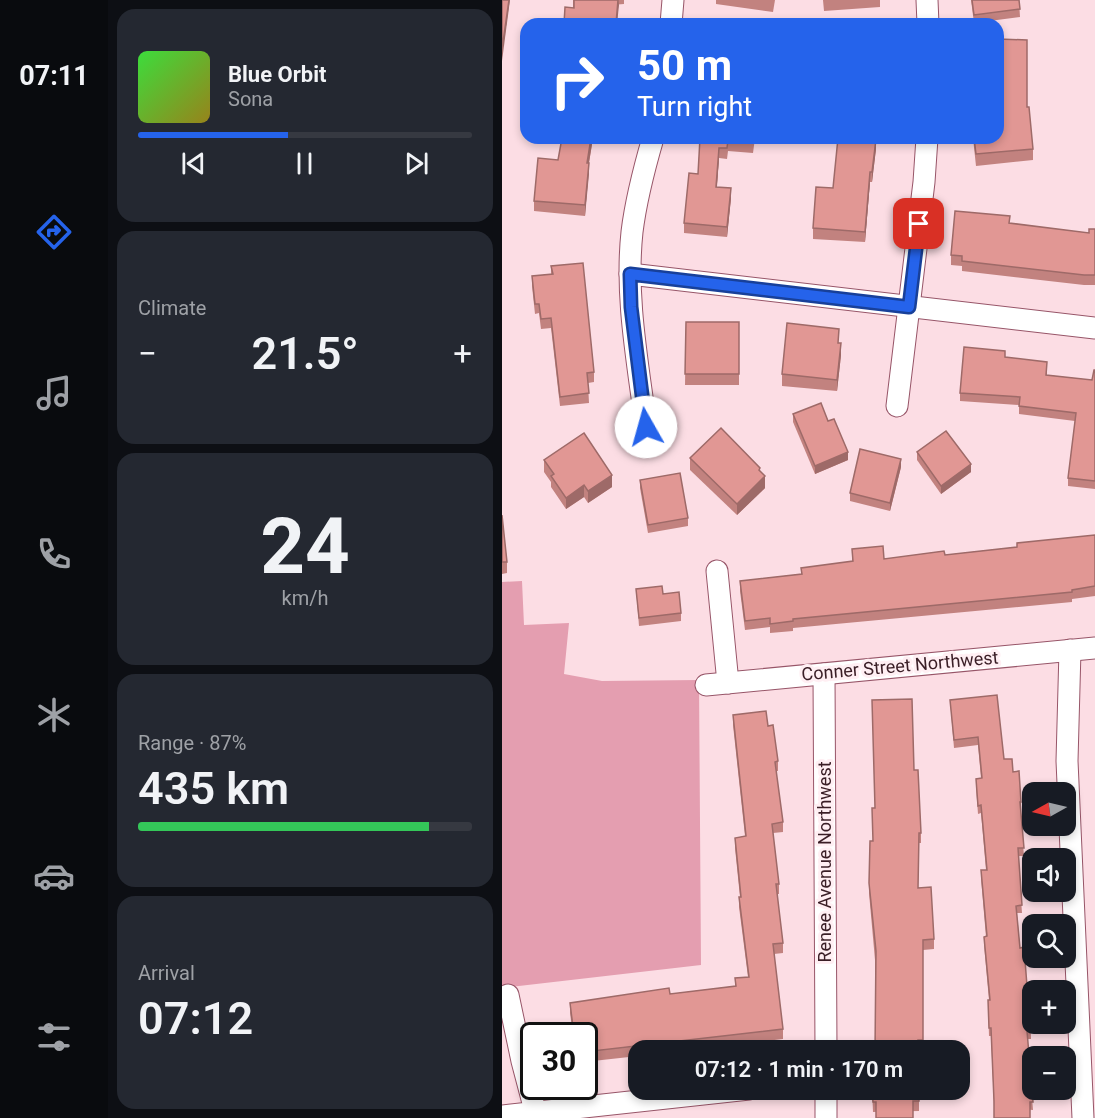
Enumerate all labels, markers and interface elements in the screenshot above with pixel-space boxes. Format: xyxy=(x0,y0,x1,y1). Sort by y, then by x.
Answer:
text: 50 m xyxy=(637,41,732,90)
icon: right xyxy=(538,42,616,120)
text: 07:11 xyxy=(19,60,89,92)
text: Blue Orbit xyxy=(228,62,326,87)
text: Sona xyxy=(228,87,273,111)
text: Turn right xyxy=(637,91,752,123)
icon: previous xyxy=(177,147,210,180)
icon: pause xyxy=(288,147,321,180)
icon: next xyxy=(400,147,433,180)
pin xyxy=(893,198,944,249)
icon: arrive xyxy=(902,207,935,240)
icon: directions xyxy=(33,211,75,253)
text: Climate xyxy=(138,296,206,320)
text: 21.5° xyxy=(251,327,359,380)
text: − xyxy=(138,334,157,373)
text: + xyxy=(453,334,472,373)
icon: music xyxy=(33,372,75,414)
position arrow xyxy=(614,395,678,459)
text: 24 xyxy=(260,501,350,592)
icon: phone xyxy=(33,533,75,575)
text: km/h xyxy=(282,586,328,610)
street label: Conner Street Northwest xyxy=(801,646,999,685)
icon: climate xyxy=(33,694,75,736)
text: Range · 87% xyxy=(138,731,246,755)
street label: Renee Avenue Northwest xyxy=(814,761,835,963)
text: 435 km xyxy=(138,762,289,815)
north arrow xyxy=(1022,782,1076,836)
map controls xyxy=(1022,782,1076,1100)
button: sound xyxy=(1022,848,1076,902)
icon: car xyxy=(33,855,75,897)
button: search xyxy=(1022,914,1076,968)
text: Arrival xyxy=(138,961,195,985)
button: + xyxy=(1022,980,1076,1034)
text: 07:12 xyxy=(138,992,253,1045)
icon: filters xyxy=(33,1016,75,1058)
speed limit sign: 30 xyxy=(520,1022,598,1100)
button: − xyxy=(1022,1046,1076,1100)
text: 07:12 · 1 min · 170 m xyxy=(695,1057,903,1082)

